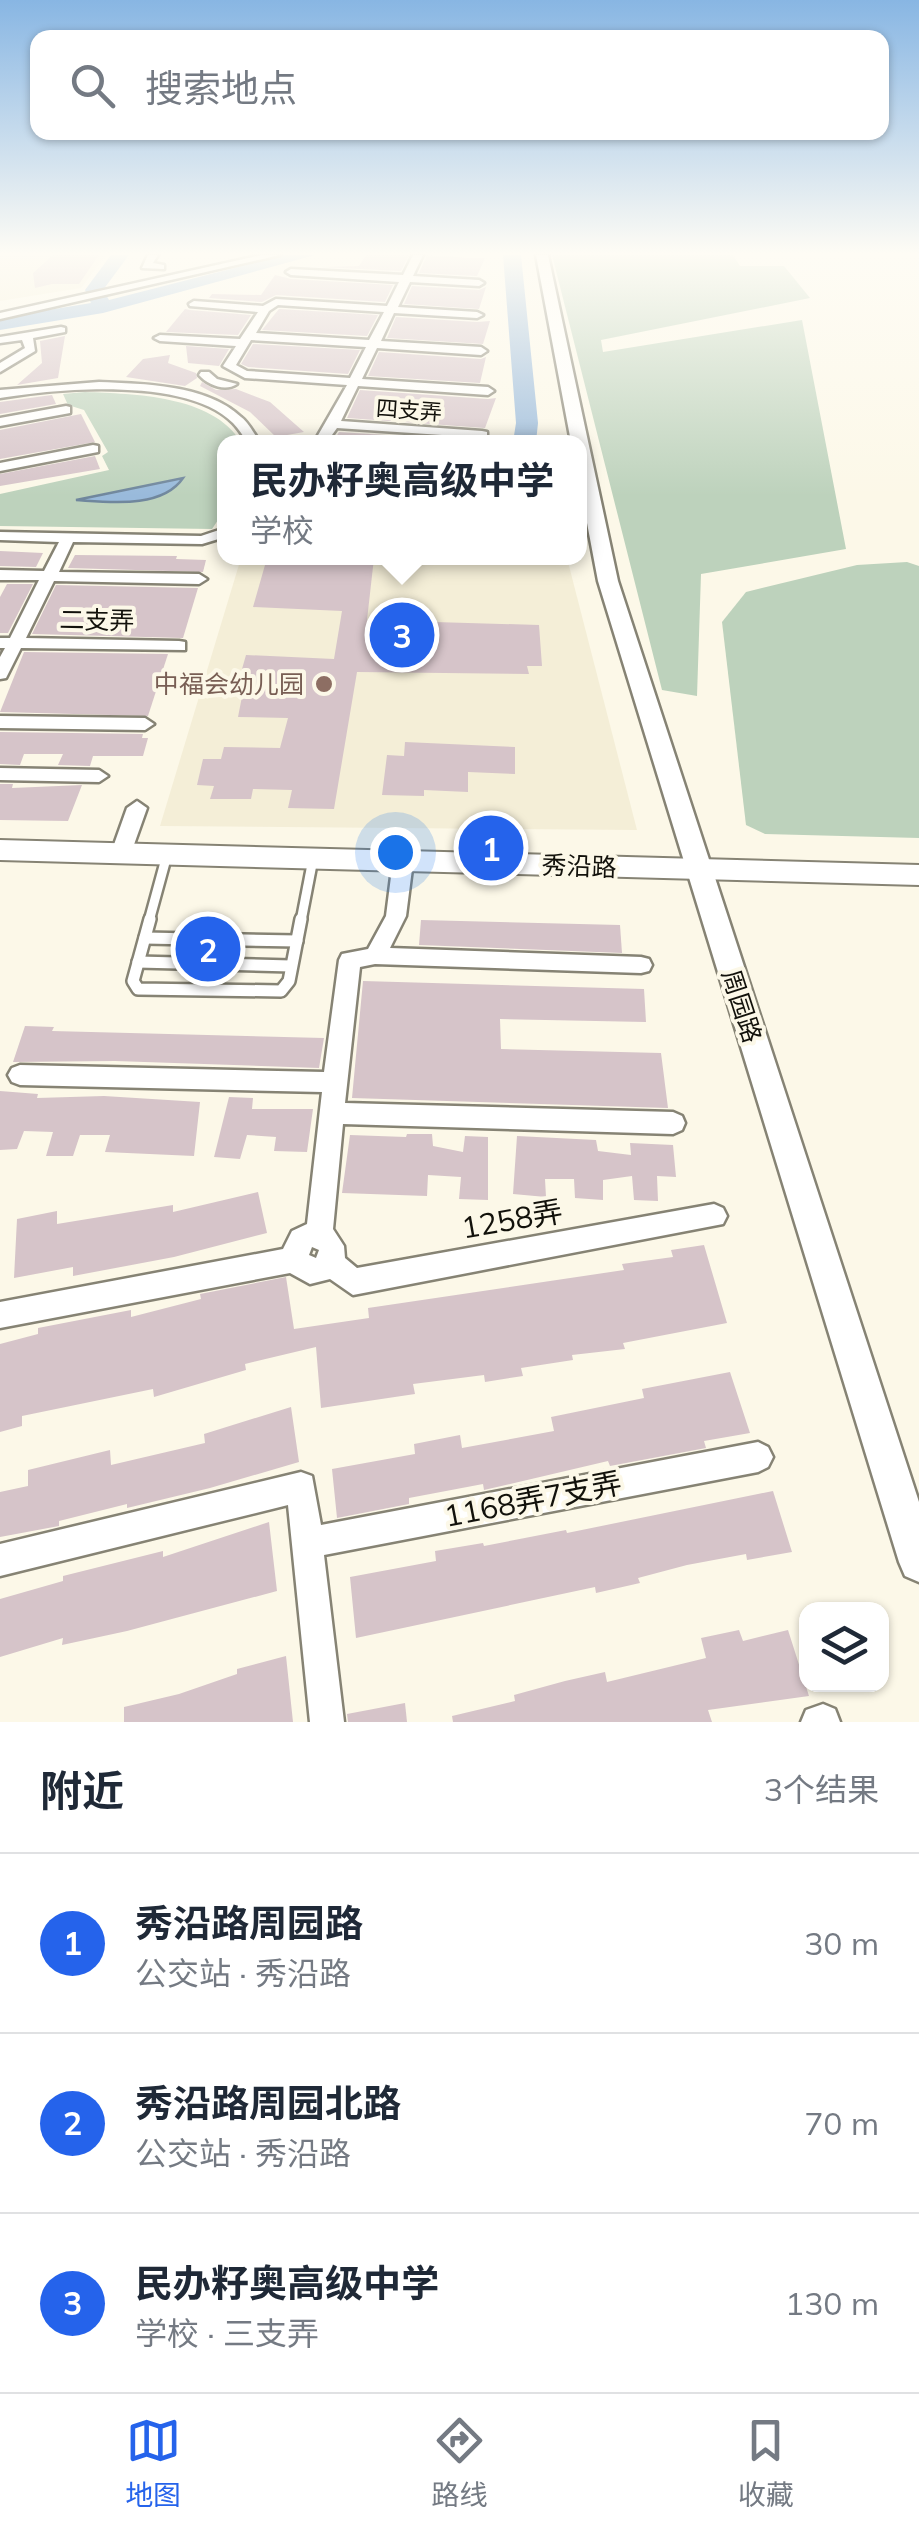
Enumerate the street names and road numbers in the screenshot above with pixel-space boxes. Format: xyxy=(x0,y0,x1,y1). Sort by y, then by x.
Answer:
street label: 四支弄 xyxy=(375,394,443,426)
street label: 二支弄 xyxy=(59,603,135,636)
street label: 秀沿路 xyxy=(541,849,617,882)
street label: 周园路 xyxy=(716,965,769,1046)
street label: 1258弄 xyxy=(458,1191,565,1247)
street label: 1168弄7支弄 xyxy=(441,1463,625,1535)

